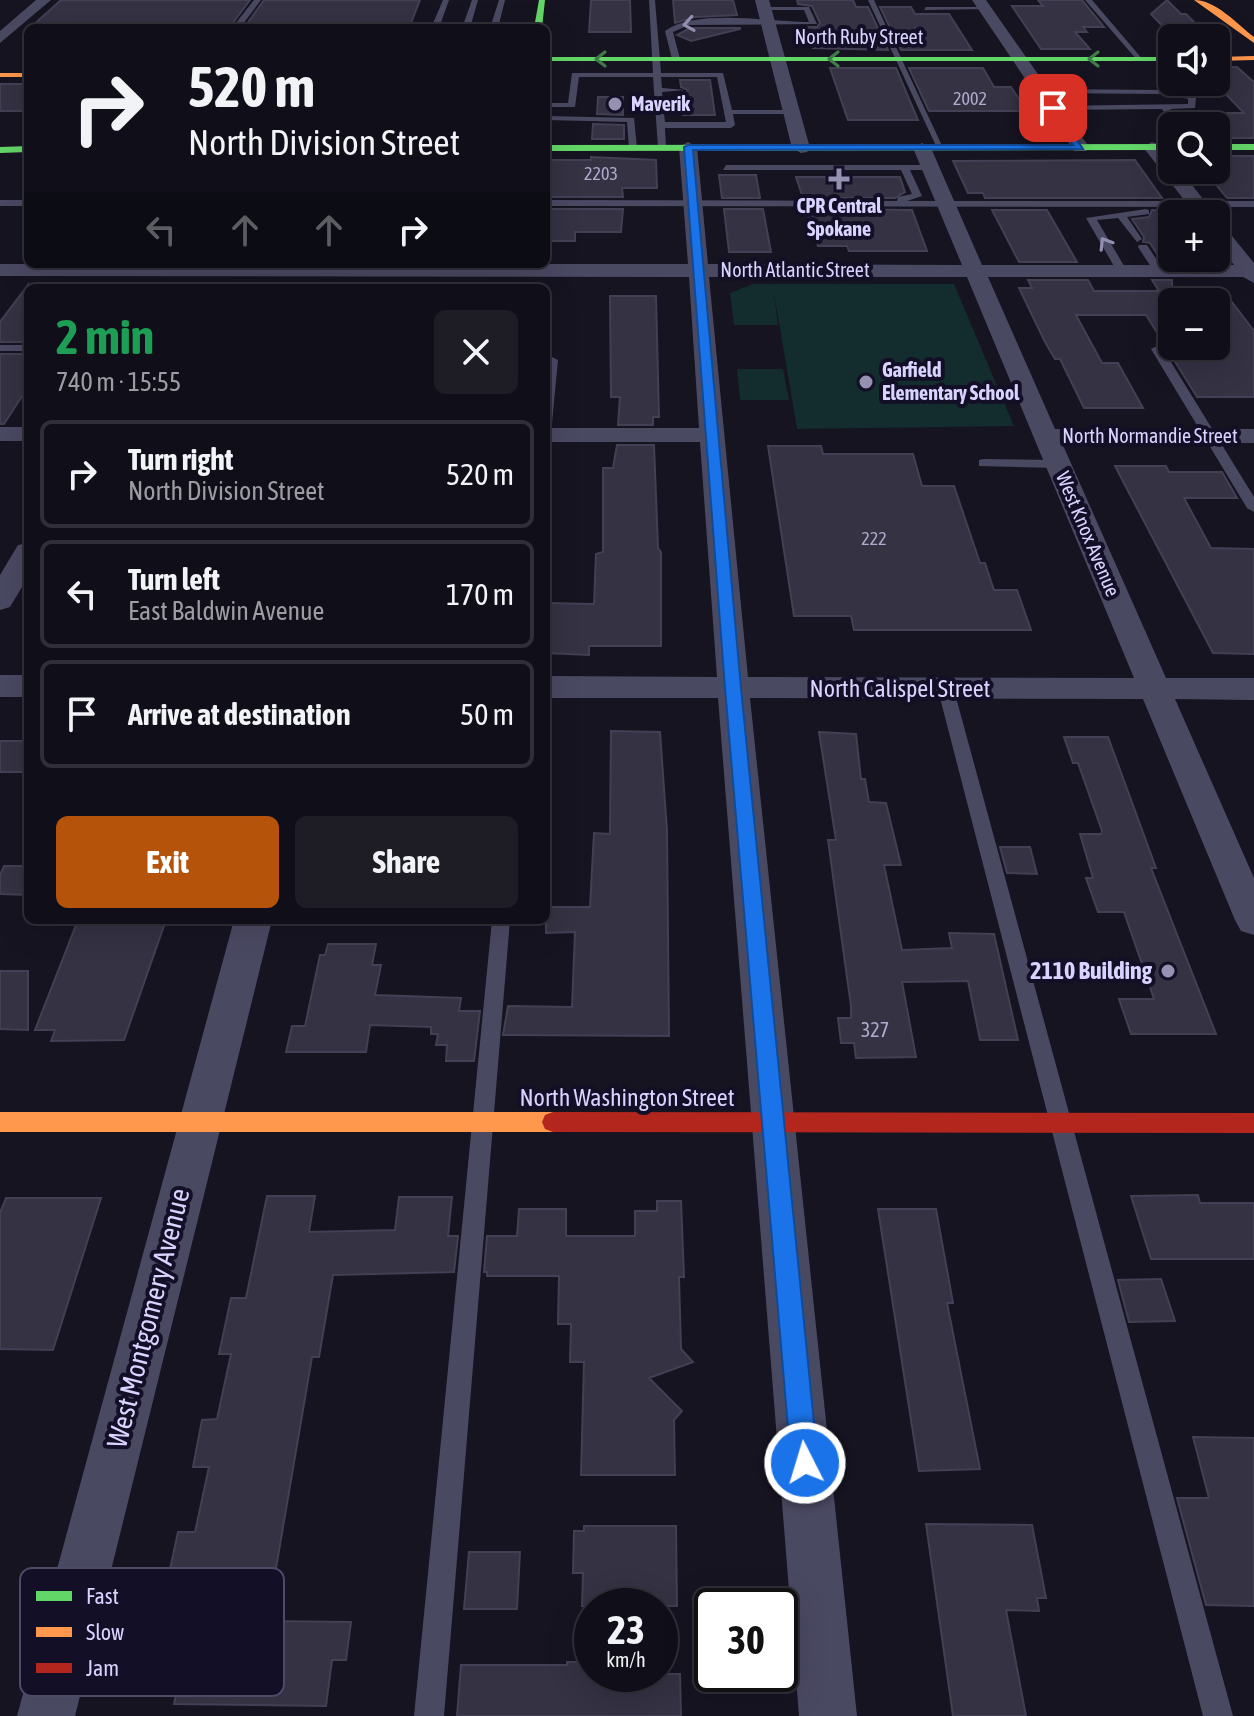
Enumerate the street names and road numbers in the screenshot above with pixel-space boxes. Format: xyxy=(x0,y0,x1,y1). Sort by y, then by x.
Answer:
street label: North Ruby Street xyxy=(795,25,924,48)
street label: North Atlantic Street xyxy=(720,258,870,281)
street label: North Normandie Street xyxy=(1062,424,1238,447)
street label: West Knox Avenue xyxy=(1052,468,1125,600)
street label: North Calispel Street xyxy=(809,675,991,702)
street label: North Washington Street xyxy=(519,1084,735,1111)
street label: West Montgomery Avenue xyxy=(100,1185,196,1451)

